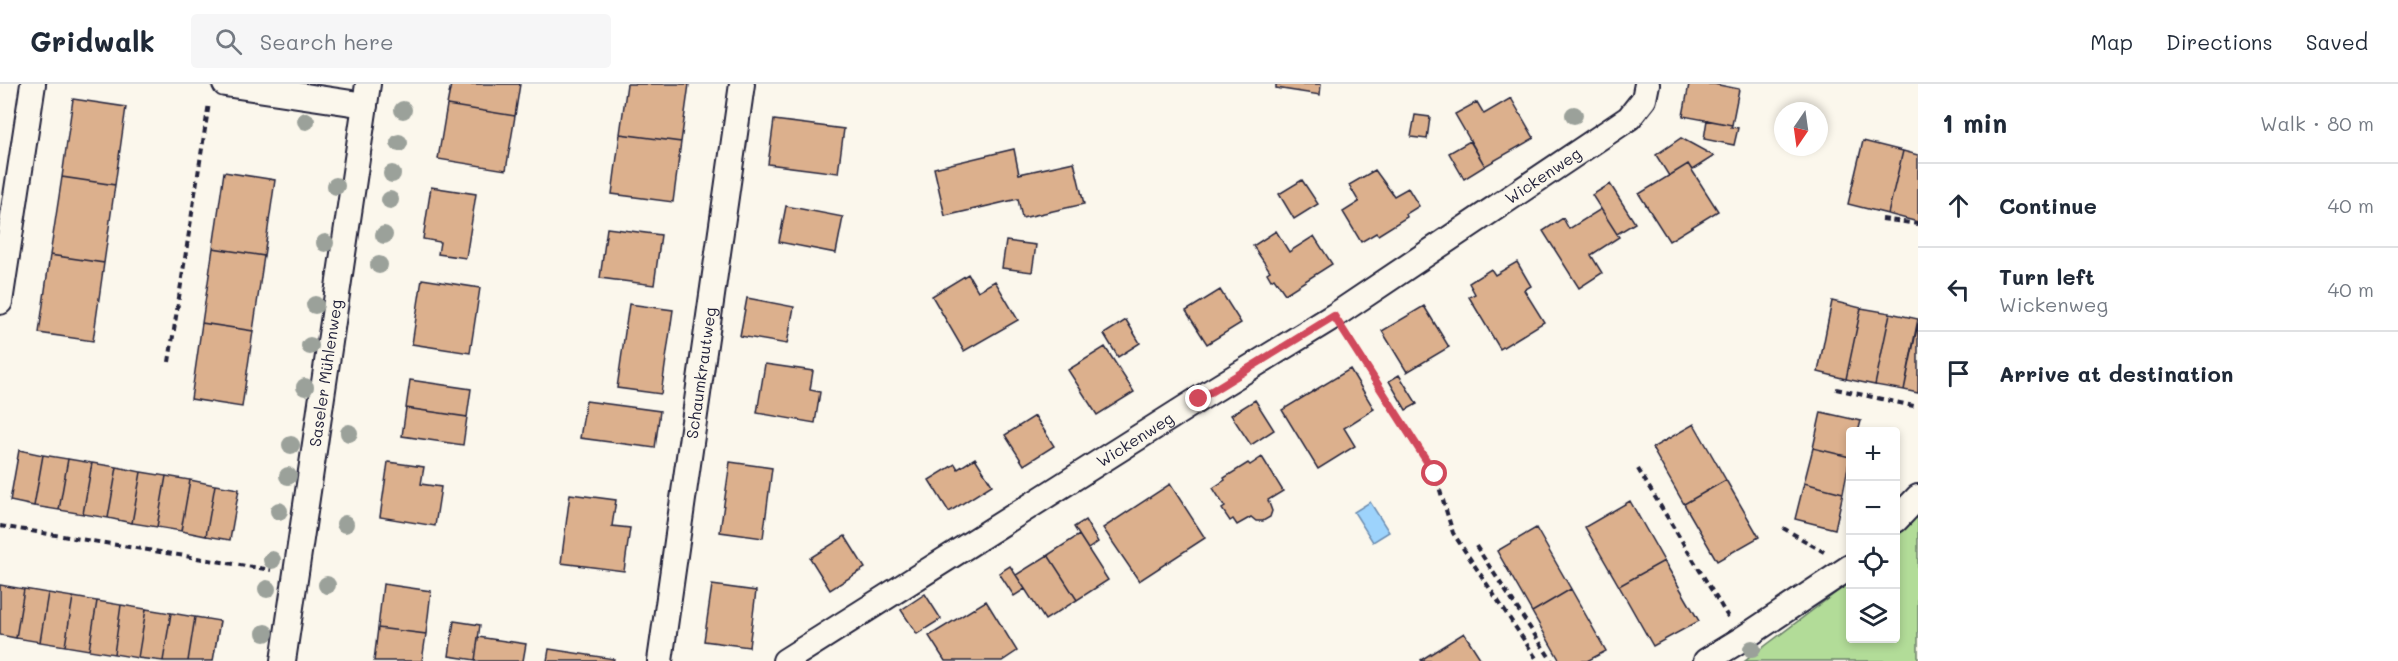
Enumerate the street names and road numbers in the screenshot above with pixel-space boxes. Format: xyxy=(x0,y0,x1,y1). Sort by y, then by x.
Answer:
street label: Wickenweg xyxy=(1501,142,1585,208)
street label: Saseler Mühlenweg xyxy=(304,298,346,448)
street label: Schaumkrautweg xyxy=(681,306,720,440)
street label: Wickenweg xyxy=(1092,407,1177,471)

